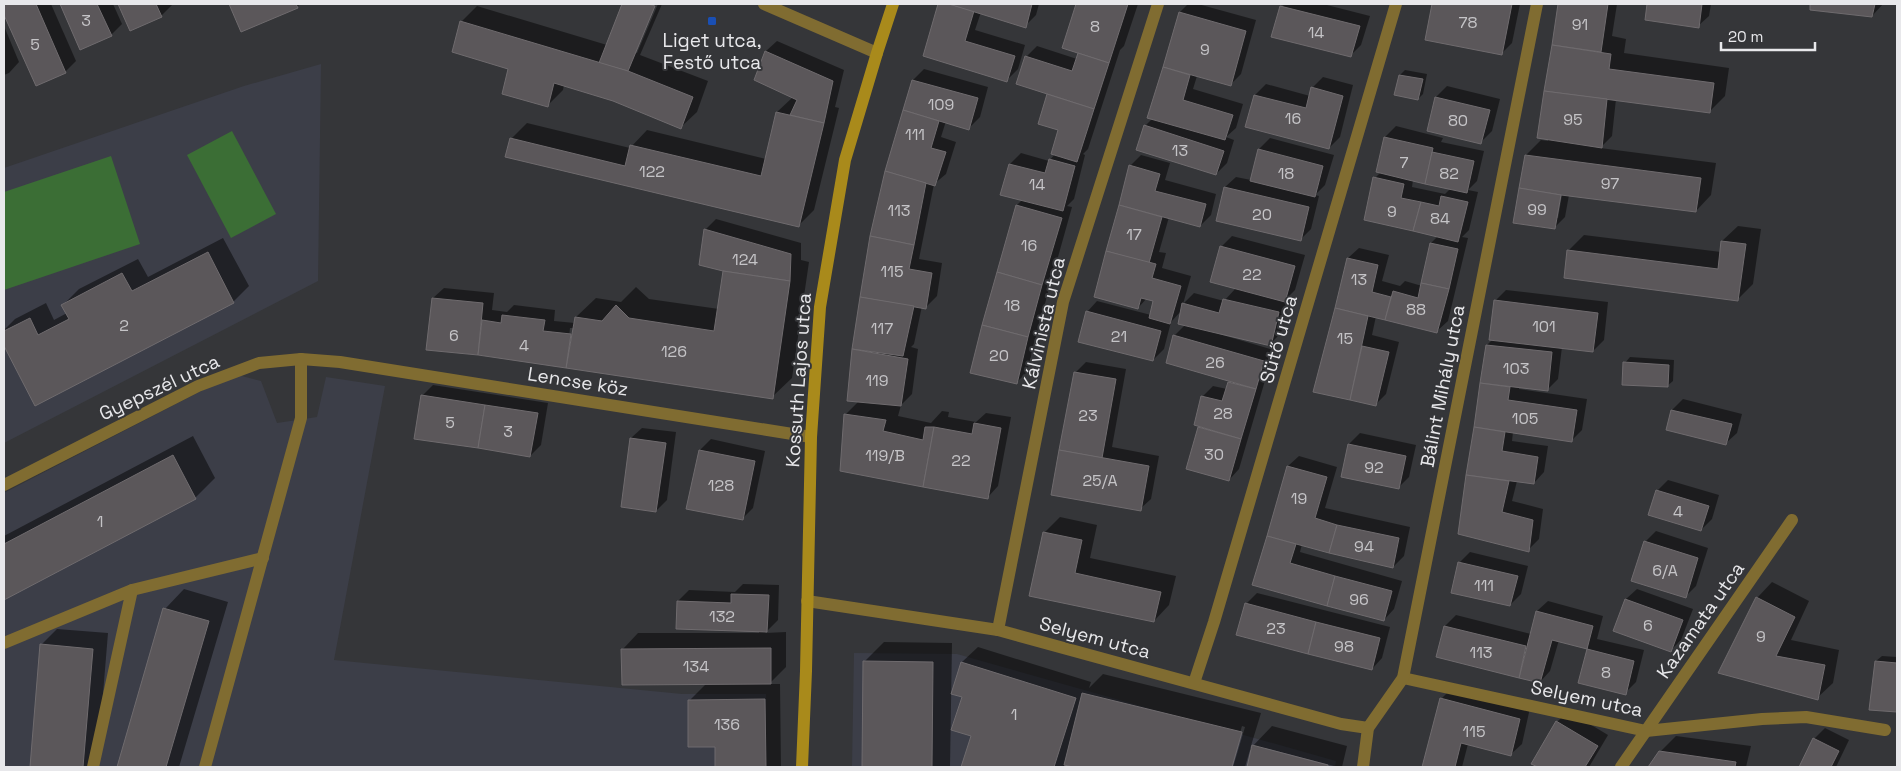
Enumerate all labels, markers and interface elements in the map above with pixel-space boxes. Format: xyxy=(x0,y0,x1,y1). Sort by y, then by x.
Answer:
house number: 3 xyxy=(81,10,91,31)
house number: 78 xyxy=(1459,12,1478,33)
house number: 91 xyxy=(1572,14,1588,35)
marker: Liget utca, Festő utca xyxy=(706,15,718,27)
house number: 8 xyxy=(1090,16,1100,37)
scale bar xyxy=(1721,20,1815,52)
house number: 14 xyxy=(1308,22,1324,43)
text: 20 m xyxy=(1728,27,1763,46)
place label: Liget utca, Festő utca xyxy=(663,28,761,75)
house number: 5 xyxy=(30,34,40,55)
house number: 9 xyxy=(1200,39,1210,60)
house number: 109 xyxy=(928,94,954,115)
house number: 16 xyxy=(1285,108,1301,129)
house number: 95 xyxy=(1563,109,1583,130)
house number: 80 xyxy=(1448,110,1468,131)
house number: 111 xyxy=(905,124,925,145)
house number: 13 xyxy=(1172,140,1188,161)
house number: 7 xyxy=(1399,152,1409,173)
house number: 122 xyxy=(639,161,665,182)
house number: 18 xyxy=(1278,163,1294,184)
house number: 82 xyxy=(1439,163,1459,184)
house number: 97 xyxy=(1601,173,1619,194)
house number: 14 xyxy=(1029,174,1045,195)
house number: 99 xyxy=(1527,199,1547,220)
house number: 113 xyxy=(887,200,911,221)
house number: 9 xyxy=(1387,201,1397,222)
house number: 20 xyxy=(1252,204,1272,225)
house number: 84 xyxy=(1430,208,1450,229)
house number: 17 xyxy=(1126,224,1142,245)
house number: 16 xyxy=(1021,235,1037,256)
house number: 124 xyxy=(732,249,758,270)
street label: Kálvinista utca xyxy=(1016,254,1071,392)
house number: 115 xyxy=(881,261,903,282)
house number: 22 xyxy=(1242,264,1262,285)
house number: 13 xyxy=(1351,269,1367,290)
street label: Kossuth Lajos utca xyxy=(780,292,817,468)
street label: Sütő utca xyxy=(1254,292,1303,386)
house number: 18 xyxy=(1004,295,1020,316)
house number: 88 xyxy=(1406,299,1426,320)
street label: Bálint Mihály utca xyxy=(1414,303,1471,469)
house number: 2 xyxy=(119,315,129,336)
house number: 101 xyxy=(1532,316,1556,337)
house number: 117 xyxy=(871,318,893,339)
house number: 6 xyxy=(449,325,459,346)
house number: 21 xyxy=(1111,326,1127,347)
house number: 15 xyxy=(1337,328,1353,349)
house number: 4 xyxy=(519,335,529,356)
house number: 126 xyxy=(661,341,687,362)
house number: 20 xyxy=(989,345,1009,366)
street label: Gyepszél utca xyxy=(95,349,224,426)
house number: 26 xyxy=(1205,352,1225,373)
house number: 103 xyxy=(1503,358,1529,379)
street label: Lencse köz xyxy=(526,361,630,402)
house number: 119 xyxy=(865,370,889,391)
house number: 28 xyxy=(1213,403,1233,424)
house number: 23 xyxy=(1078,405,1098,426)
house number: 105 xyxy=(1512,408,1538,429)
house number: 5 xyxy=(445,412,455,433)
house number: 3 xyxy=(503,421,513,442)
house number: 30 xyxy=(1204,444,1224,465)
house number: 119/B xyxy=(865,445,905,466)
house number: 22 xyxy=(951,450,971,471)
house number: 92 xyxy=(1364,457,1384,478)
house number: 25/A xyxy=(1082,470,1118,491)
house number: 128 xyxy=(708,475,734,496)
house number: 19 xyxy=(1291,488,1307,509)
house number: 4 xyxy=(1673,501,1683,522)
house number: 1 xyxy=(97,511,103,532)
house number: 94 xyxy=(1354,536,1374,557)
street label: Kazamata utca xyxy=(1651,557,1750,683)
house number: 6/A xyxy=(1652,560,1678,581)
house number: 111 xyxy=(1474,575,1494,596)
house number: 96 xyxy=(1349,589,1369,610)
house number: 132 xyxy=(709,606,735,627)
street label: Selyem utca xyxy=(1037,611,1153,664)
house number: 6 xyxy=(1643,615,1653,636)
house number: 23 xyxy=(1266,618,1286,639)
house number: 9 xyxy=(1756,626,1766,647)
house number: 98 xyxy=(1334,636,1354,657)
house number: 113 xyxy=(1469,642,1493,663)
house number: 134 xyxy=(683,656,709,677)
house number: 8 xyxy=(1601,662,1611,683)
street label: Selyem utca xyxy=(1529,674,1645,723)
house number: 1 xyxy=(1011,704,1017,725)
house number: 136 xyxy=(714,714,740,735)
house number: 115 xyxy=(1463,721,1485,742)

